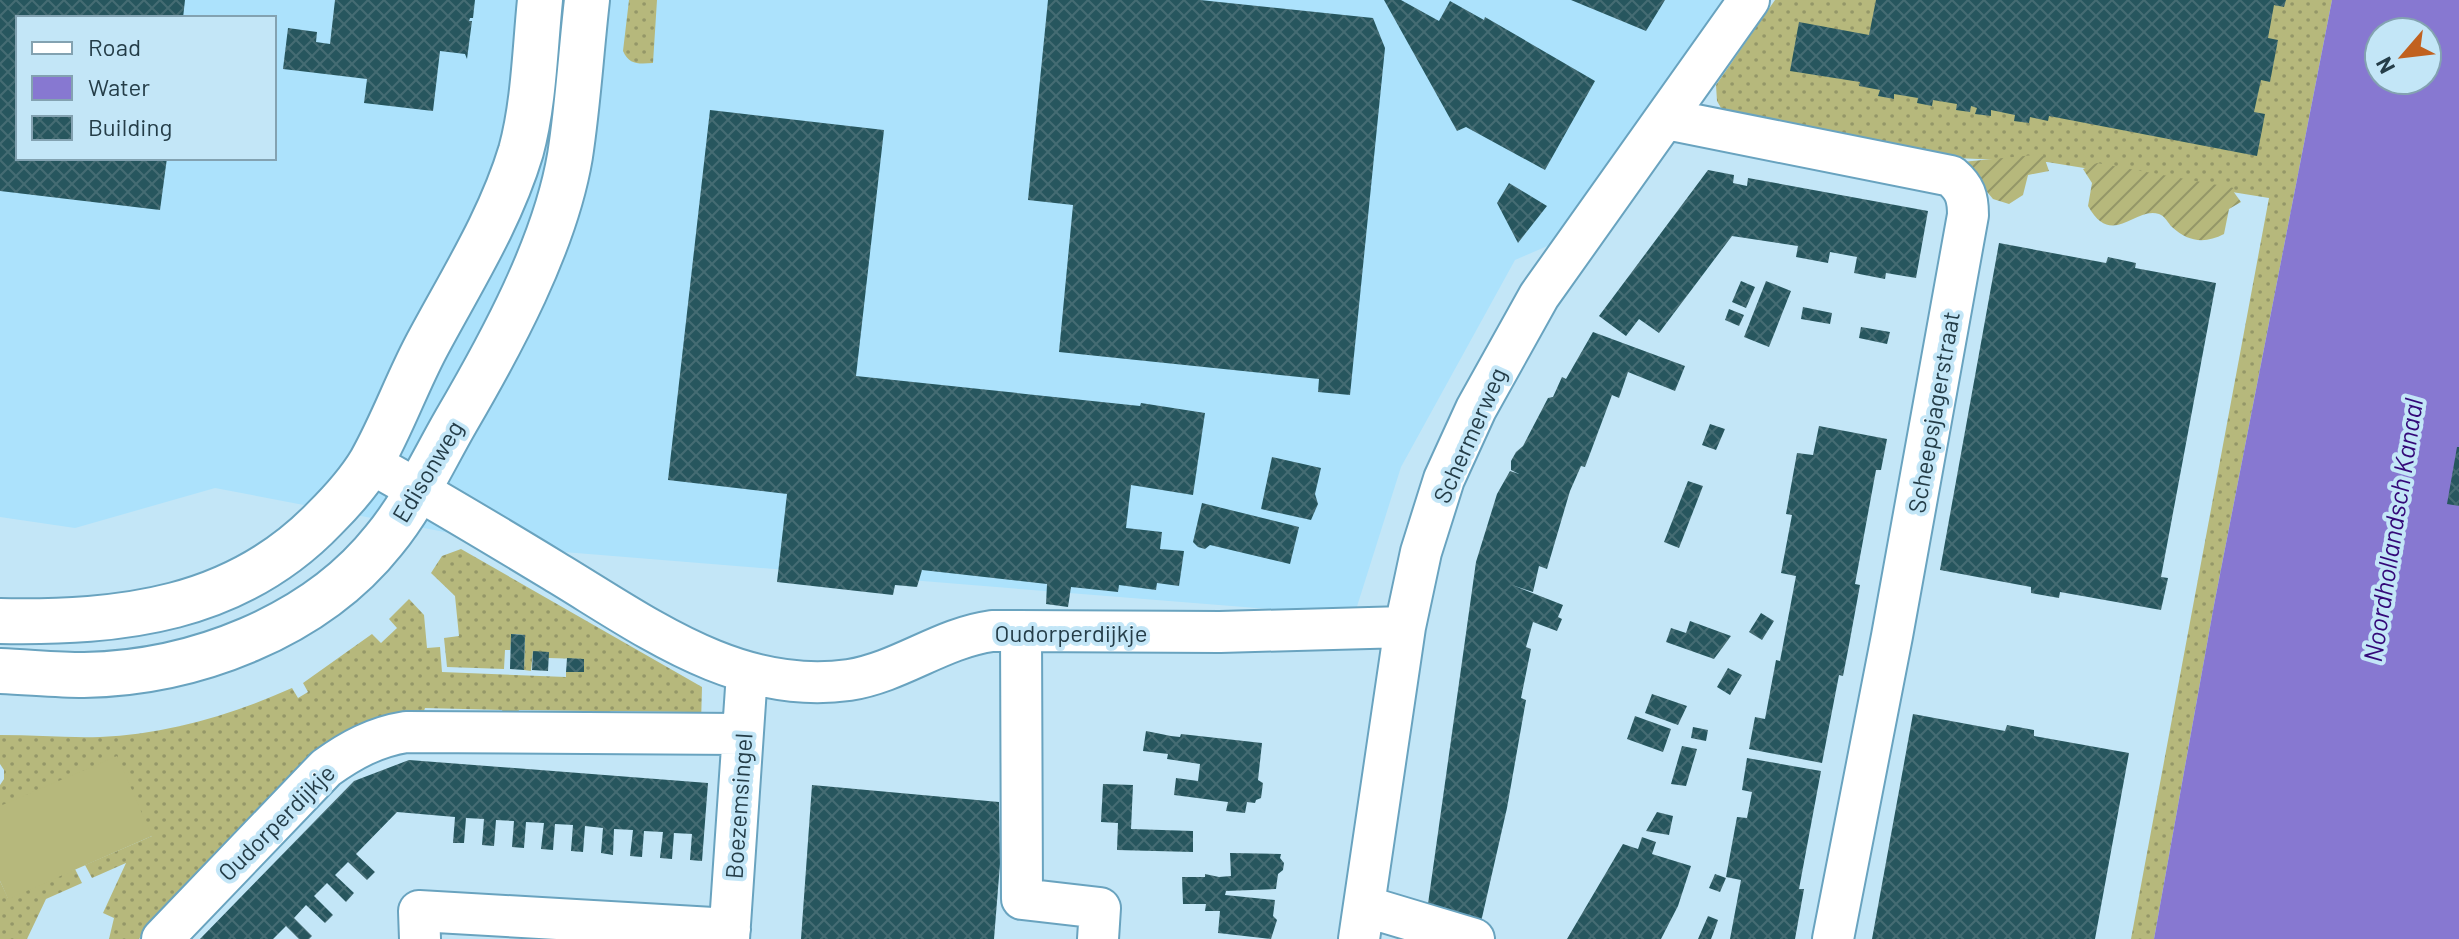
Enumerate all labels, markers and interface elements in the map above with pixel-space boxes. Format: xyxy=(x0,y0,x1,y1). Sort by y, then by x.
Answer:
legend xyxy=(16,16,276,160)
north arrow xyxy=(2363,16,2443,96)
text: Road xyxy=(88,32,141,61)
text: N xyxy=(2370,53,2399,78)
text: Water xyxy=(88,72,150,101)
text: Building xyxy=(88,112,172,141)
street label: Scheepsjagerstraat xyxy=(1901,309,1965,515)
street label: Schermerweg xyxy=(1426,363,1512,507)
water label: Noordhollandsch Kanaal xyxy=(2356,396,2428,664)
street label: Edisonweg xyxy=(385,415,469,527)
street label: Oudorperdijkje xyxy=(995,618,1148,647)
street label: Boezemsingel xyxy=(718,732,758,880)
street label: Oudorperdijkje xyxy=(212,758,340,886)

